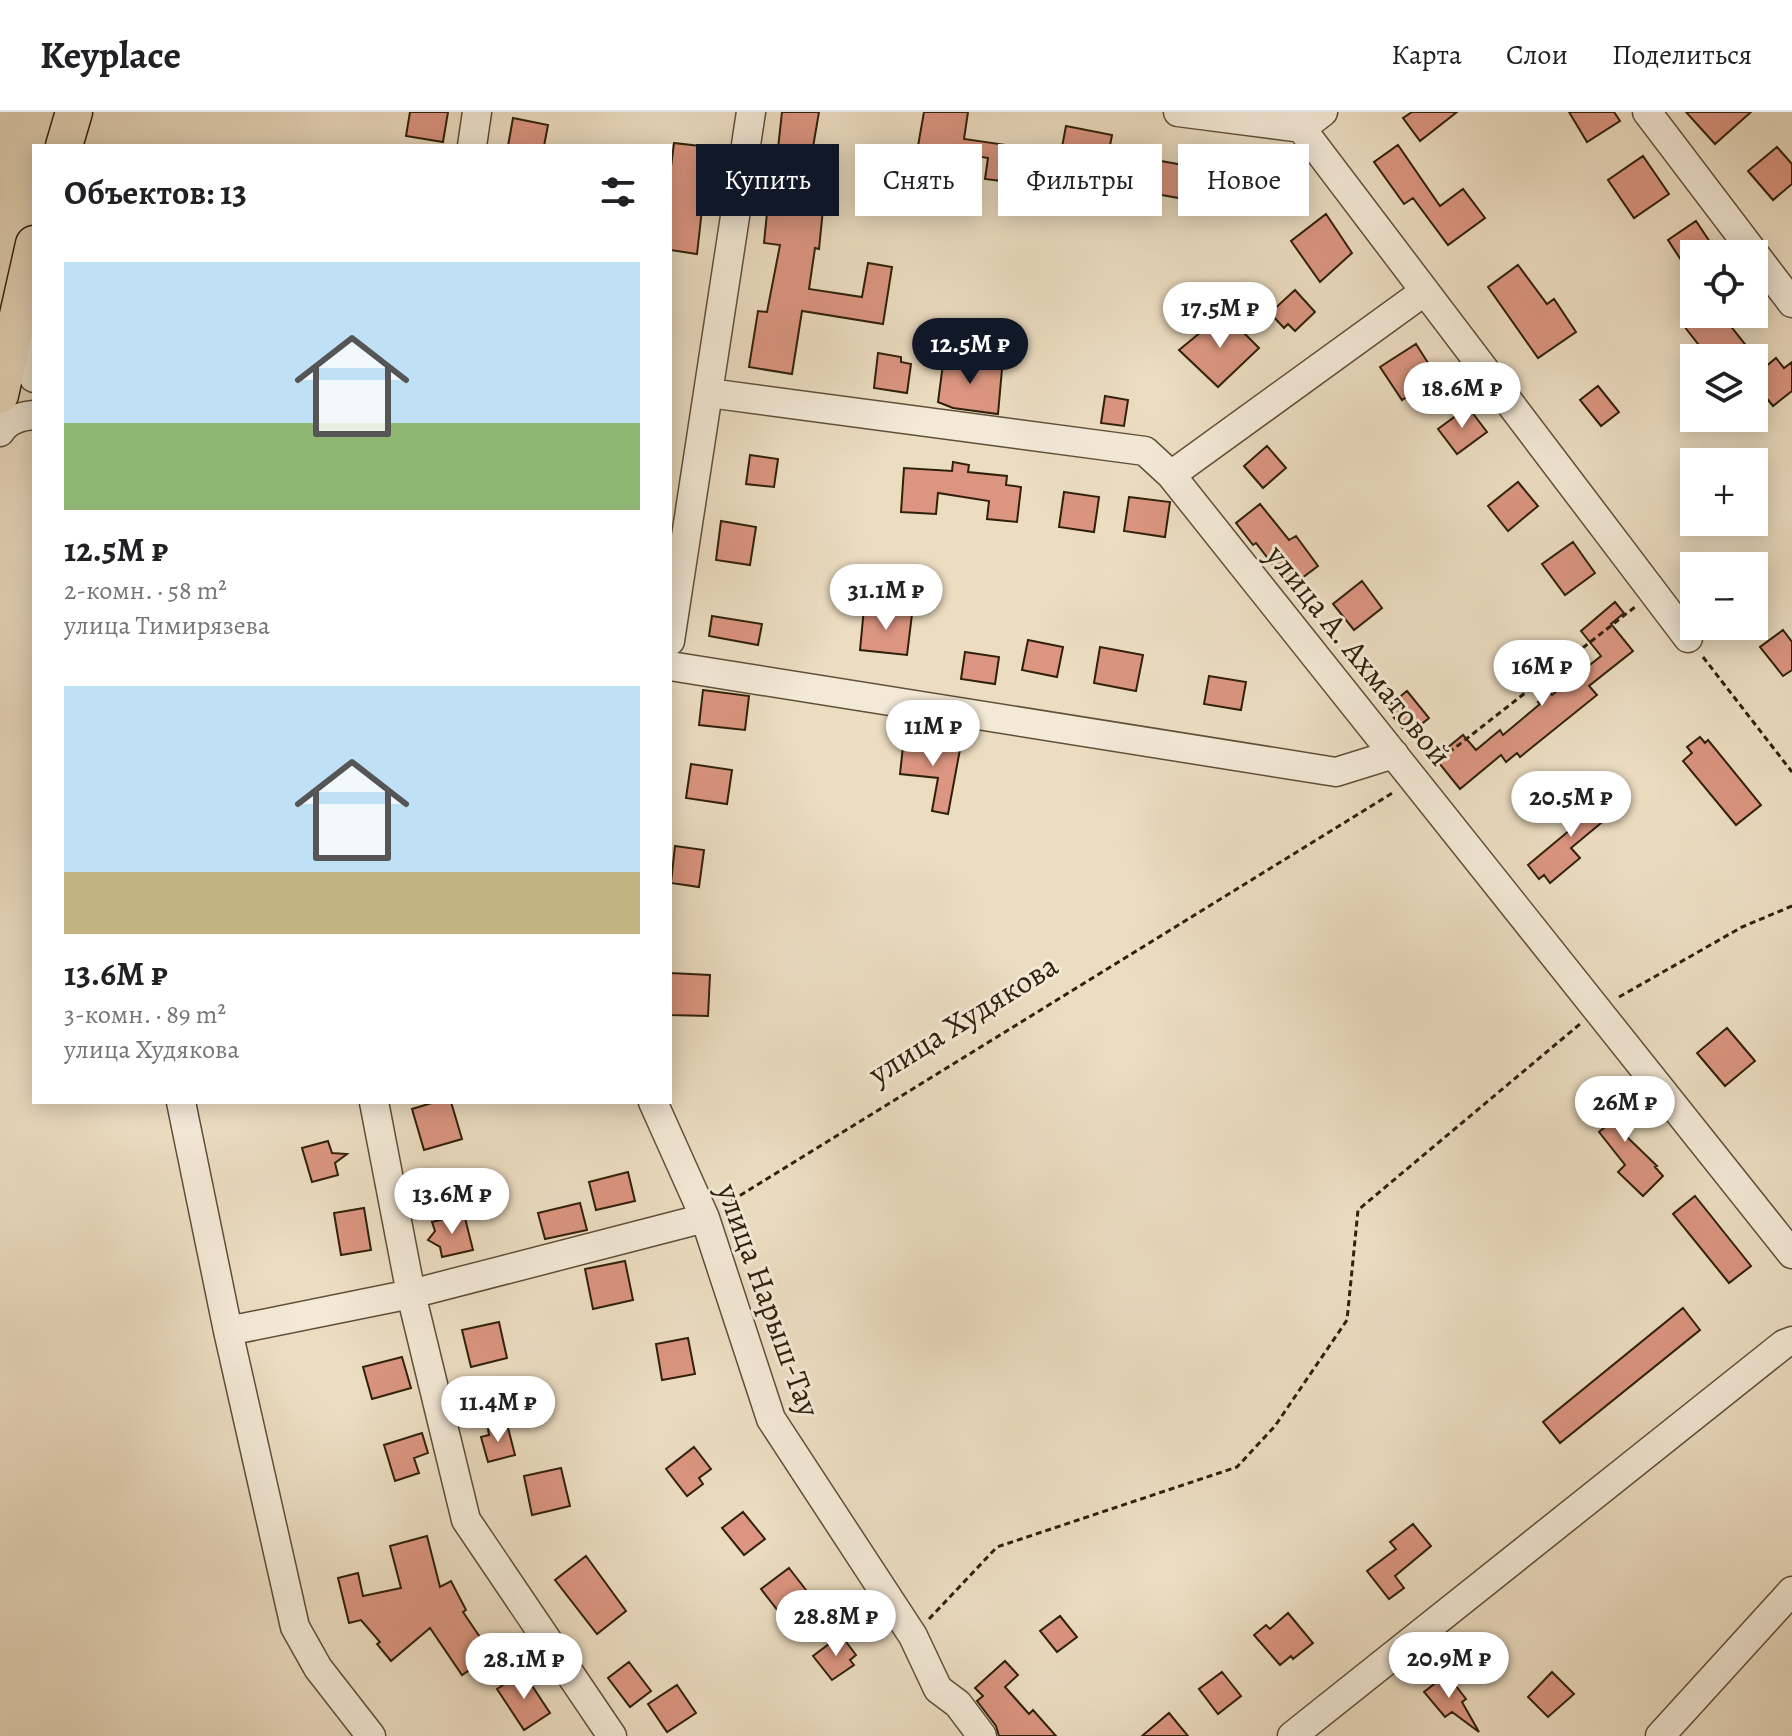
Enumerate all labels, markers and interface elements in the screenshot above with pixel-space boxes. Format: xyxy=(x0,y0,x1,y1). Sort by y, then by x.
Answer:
text: Keyplace xyxy=(40,29,181,81)
text: Карта xyxy=(1391,36,1462,74)
text: Слои xyxy=(1506,36,1568,74)
text: Поделиться xyxy=(1612,36,1752,74)
chip: Купить xyxy=(696,144,839,216)
chip: Снять xyxy=(855,144,982,216)
chip: Фильтры xyxy=(998,144,1162,216)
chip: Новое xyxy=(1178,144,1309,216)
text: Объектов: 13 xyxy=(64,169,247,216)
icon: filters xyxy=(596,170,640,214)
map controls xyxy=(1680,240,1768,640)
button: locate xyxy=(1680,240,1768,328)
pin: 17.5M ₽ xyxy=(1146,282,1294,350)
text: 17.5M ₽ xyxy=(1181,290,1259,325)
icon: home xyxy=(280,314,424,458)
pin: 12.5M ₽ xyxy=(896,318,1044,386)
text: 12.5M ₽ xyxy=(930,326,1010,361)
button: layers xyxy=(1680,344,1768,432)
pin: 18.6M ₽ xyxy=(1388,362,1536,430)
text: 18.6M ₽ xyxy=(1422,370,1502,405)
button: + xyxy=(1680,448,1768,536)
text: 12.5M ₽ xyxy=(64,526,168,573)
street label: улица А. Ахматовой xyxy=(1255,534,1462,775)
button: − xyxy=(1680,552,1768,640)
pin: 31.1M ₽ xyxy=(812,564,960,632)
text: 31.1M ₽ xyxy=(848,572,924,607)
text: 2-комн. · 58 m² xyxy=(64,573,227,608)
text: улица Тимирязева xyxy=(64,608,270,643)
pin: 16M ₽ xyxy=(1486,640,1598,708)
text: 16M ₽ xyxy=(1511,648,1573,683)
pin: 11M ₽ xyxy=(877,700,989,768)
text: 11M ₽ xyxy=(904,708,962,743)
icon: home xyxy=(280,738,424,882)
pin: 20.5M ₽ xyxy=(1497,771,1645,839)
text: 20.5M ₽ xyxy=(1529,779,1613,814)
street label: улица Худякова xyxy=(859,943,1066,1095)
text: 13.6M ₽ xyxy=(64,950,168,997)
text: 3-комн. · 89 m² xyxy=(64,997,226,1032)
text: улица Худякова xyxy=(64,1032,239,1067)
pin: 26M ₽ xyxy=(1569,1076,1681,1144)
text: 26M ₽ xyxy=(1593,1084,1657,1119)
pin: 13.6M ₽ xyxy=(378,1168,526,1236)
text: 13.6M ₽ xyxy=(412,1176,492,1211)
street label: улица Нарыш-Тау xyxy=(706,1176,832,1423)
pin: 11.4M ₽ xyxy=(424,1376,572,1444)
text: 11.4M ₽ xyxy=(459,1384,537,1419)
pin: 28.8M ₽ xyxy=(762,1590,910,1658)
text: 28.8M ₽ xyxy=(794,1598,878,1633)
pin: 20.9M ₽ xyxy=(1375,1632,1523,1700)
pin: 28.1M ₽ xyxy=(450,1633,598,1701)
text: 20.9M ₽ xyxy=(1407,1640,1491,1675)
text: 28.1M ₽ xyxy=(483,1641,565,1676)

